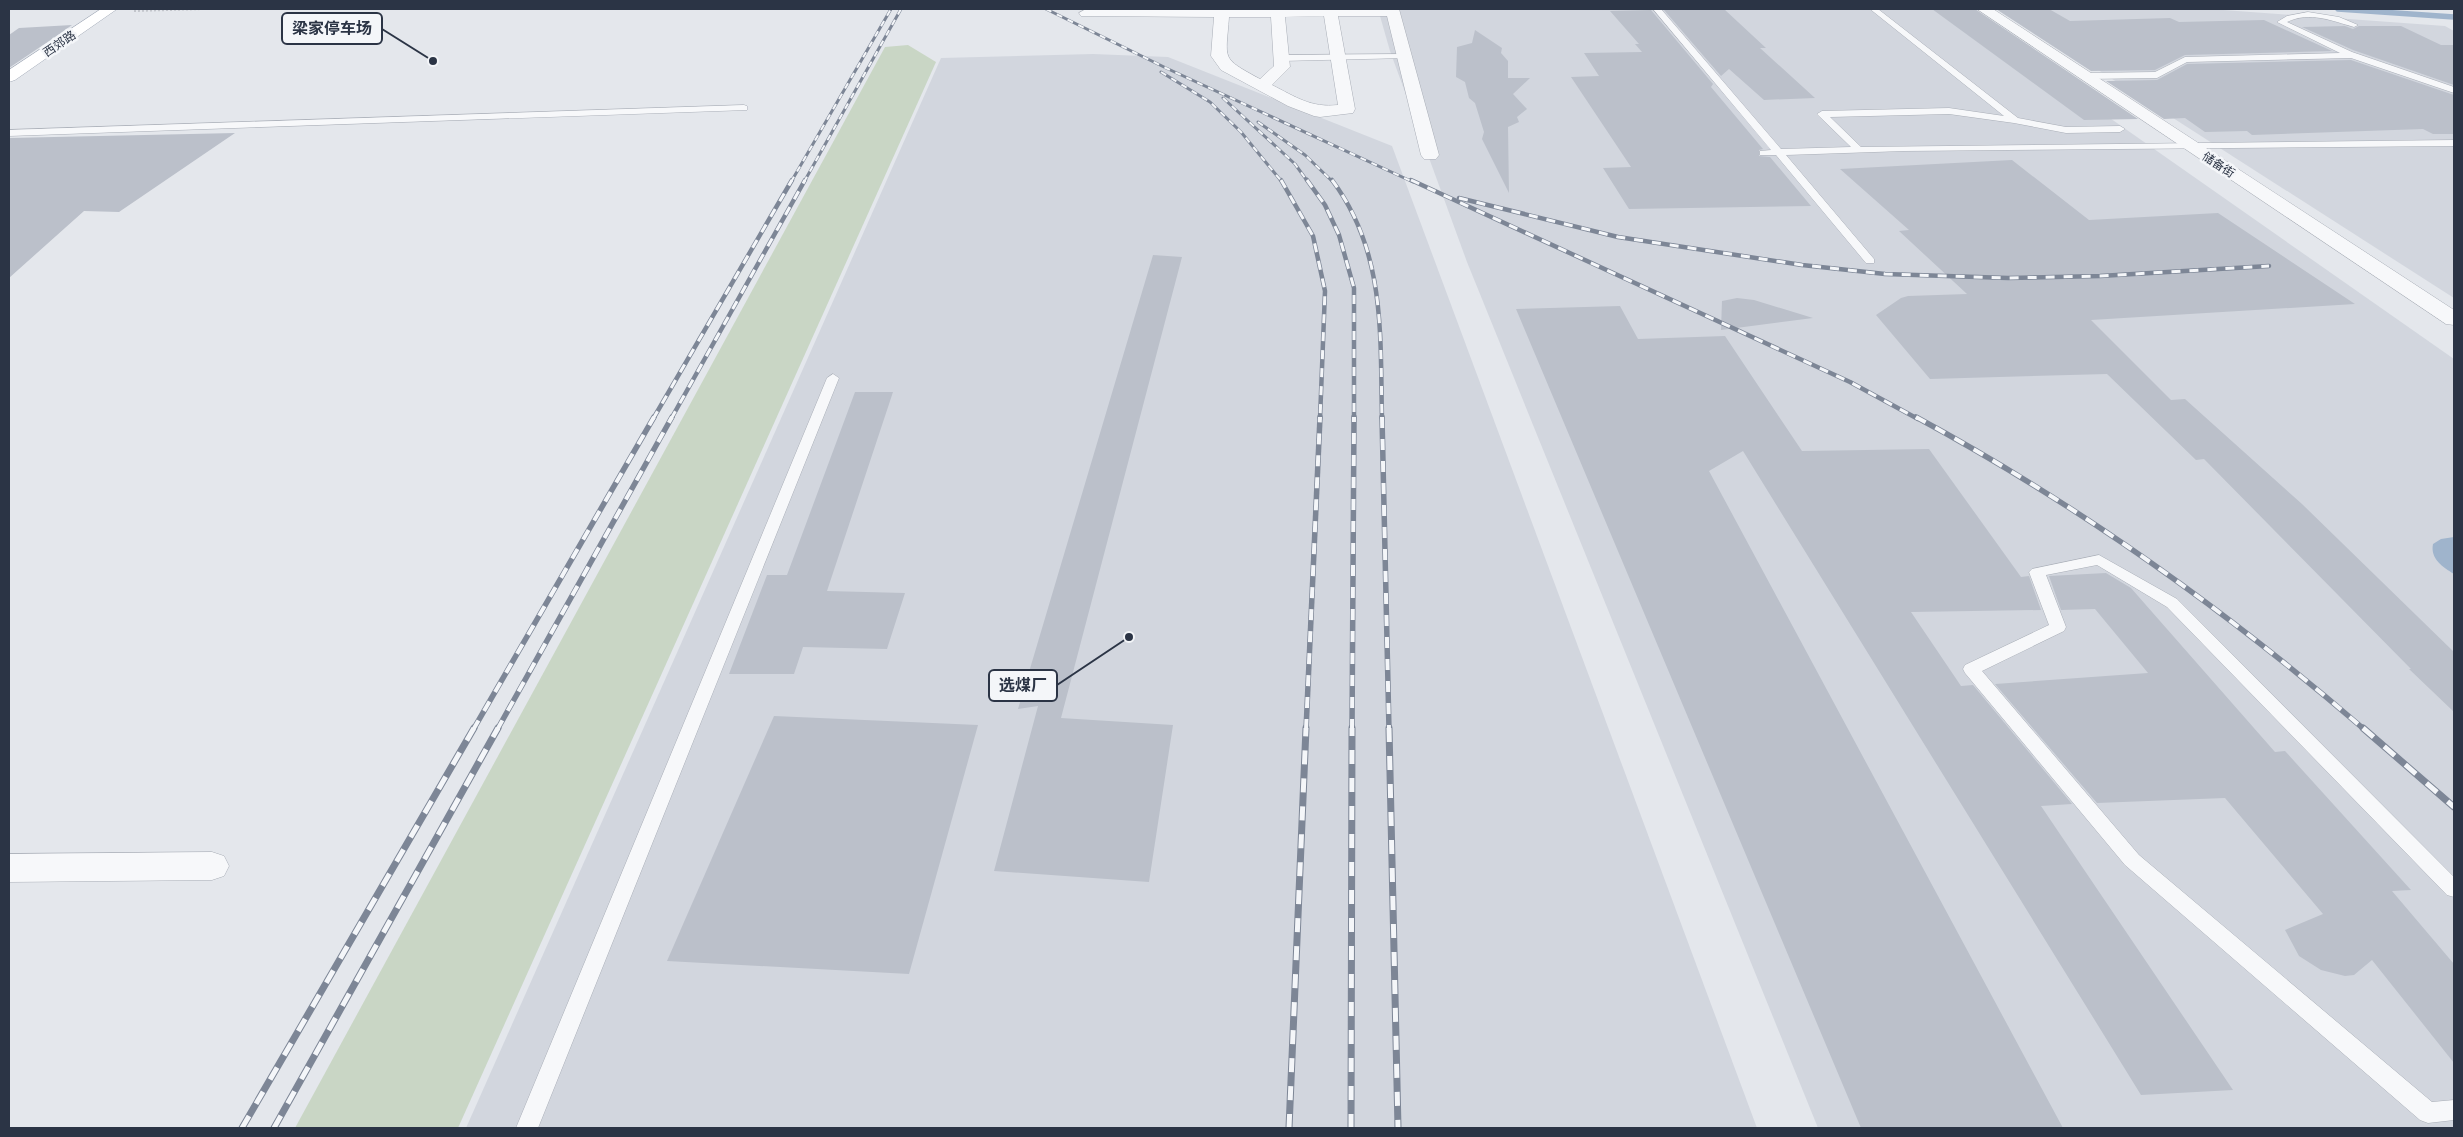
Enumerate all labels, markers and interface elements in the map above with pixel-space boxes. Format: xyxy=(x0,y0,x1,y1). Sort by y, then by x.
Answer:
callout: 梁家停车场 xyxy=(282,13,382,44)
text: 梁家停车场 xyxy=(292,18,372,37)
street label: 西郊路 xyxy=(40,27,78,59)
street label: 储备街 xyxy=(2200,148,2238,180)
callout: 选煤厂 xyxy=(989,670,1057,701)
text: 选煤厂 xyxy=(999,675,1047,694)

